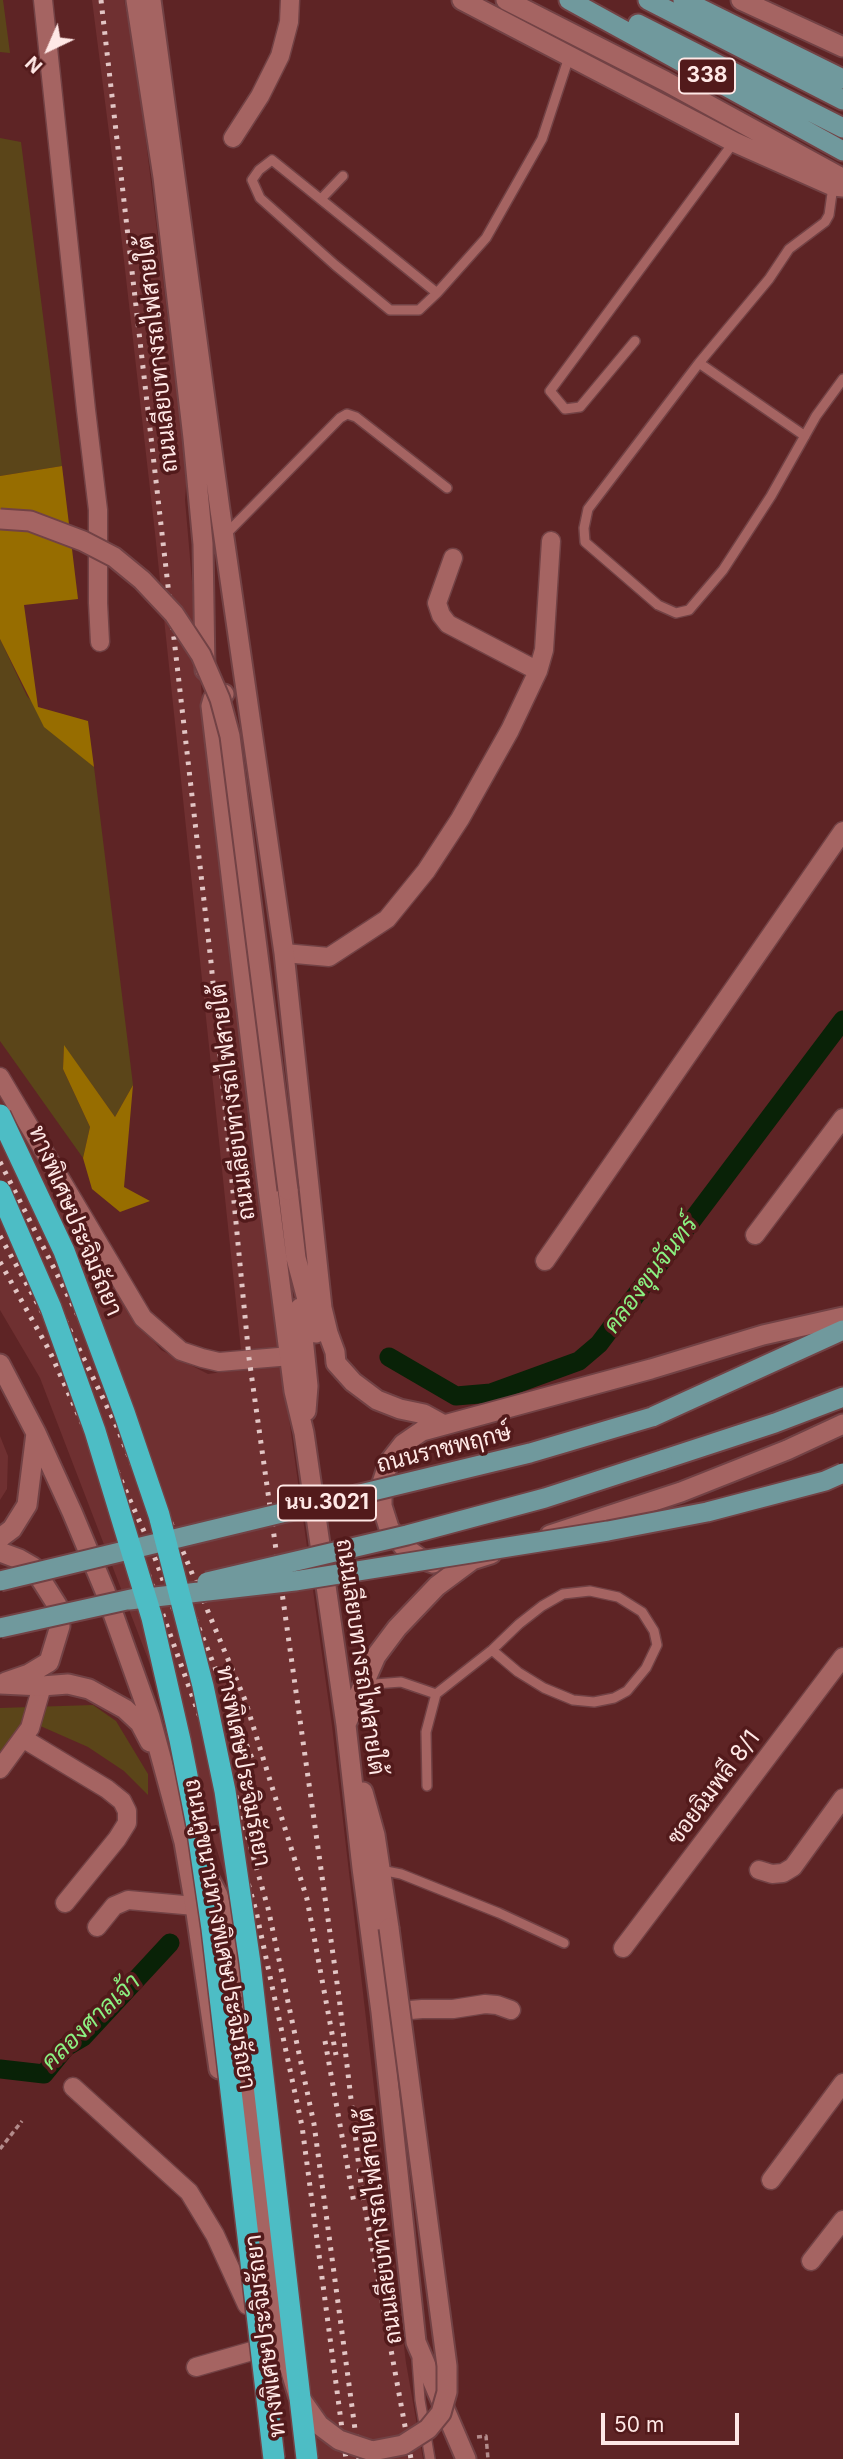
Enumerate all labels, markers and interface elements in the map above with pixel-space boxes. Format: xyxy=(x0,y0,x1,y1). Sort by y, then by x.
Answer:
north arrow xyxy=(14,14,84,84)
text: N xyxy=(21,51,47,78)
road number: 338 xyxy=(679,58,735,94)
street label: ถนนเลียบทางรถไฟสายใต้ xyxy=(132,234,184,474)
street label: ถนนเลียบทางรถไฟสายใต้ xyxy=(205,982,261,1222)
street label: ทางพิเศษประจิมรัถยา xyxy=(22,1122,128,1320)
water label: คลองขุนจันทร์ xyxy=(598,1211,704,1339)
street label: ถนนราชพฤกษ์ xyxy=(374,1419,514,1479)
road number: นบ.3021 xyxy=(278,1486,376,1520)
street label: ถนนเลียบทางรถไฟสายใต้ xyxy=(330,1537,390,1777)
street label: ทางพิเศษประจิมรัถยา xyxy=(210,1663,276,1869)
street label: ซอยฉิมพลี 8/1 xyxy=(662,1725,766,1851)
street label: ถนนคู่ขนานทางพิเศษประจิมรัถยา xyxy=(179,1777,261,2091)
water label: คลองศาลเจ้า xyxy=(36,1968,146,2076)
street label: ถนนเลียบทางรถไฟสายใต้ xyxy=(352,2106,408,2346)
street label: ทางพิเศษประจิมรัถยา xyxy=(240,2233,292,2439)
scale bar xyxy=(605,2400,743,2444)
text: 50 m xyxy=(614,2412,664,2437)

